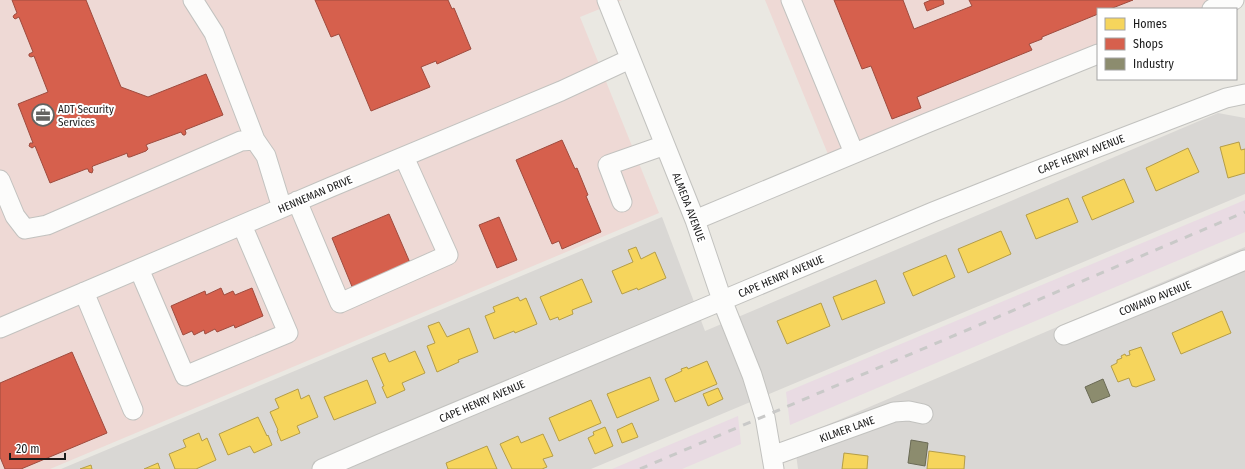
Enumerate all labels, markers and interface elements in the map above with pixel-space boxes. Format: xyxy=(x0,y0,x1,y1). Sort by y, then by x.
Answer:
legend xyxy=(1097,8,1237,80)
text: Homes xyxy=(1133,17,1167,31)
text: Shops xyxy=(1133,37,1163,51)
text: Industry xyxy=(1133,57,1174,71)
office icon: ADT Security Services xyxy=(30,102,56,128)
place label: ADT Security Services xyxy=(58,103,114,129)
street label: CAPE HENRY AVENUE xyxy=(1036,132,1126,177)
street label: ALMEDA AVENUE xyxy=(669,171,708,244)
street label: HENNEMAN DRIVE xyxy=(276,173,354,216)
street label: CAPE HENRY AVENUE xyxy=(736,253,826,300)
street label: COWAND AVENUE xyxy=(1117,278,1193,319)
street label: CAPE HENRY AVENUE xyxy=(437,378,527,425)
street label: KILMER LANE xyxy=(818,414,876,445)
scale bar xyxy=(10,435,65,461)
text: 20 m xyxy=(16,442,40,456)

